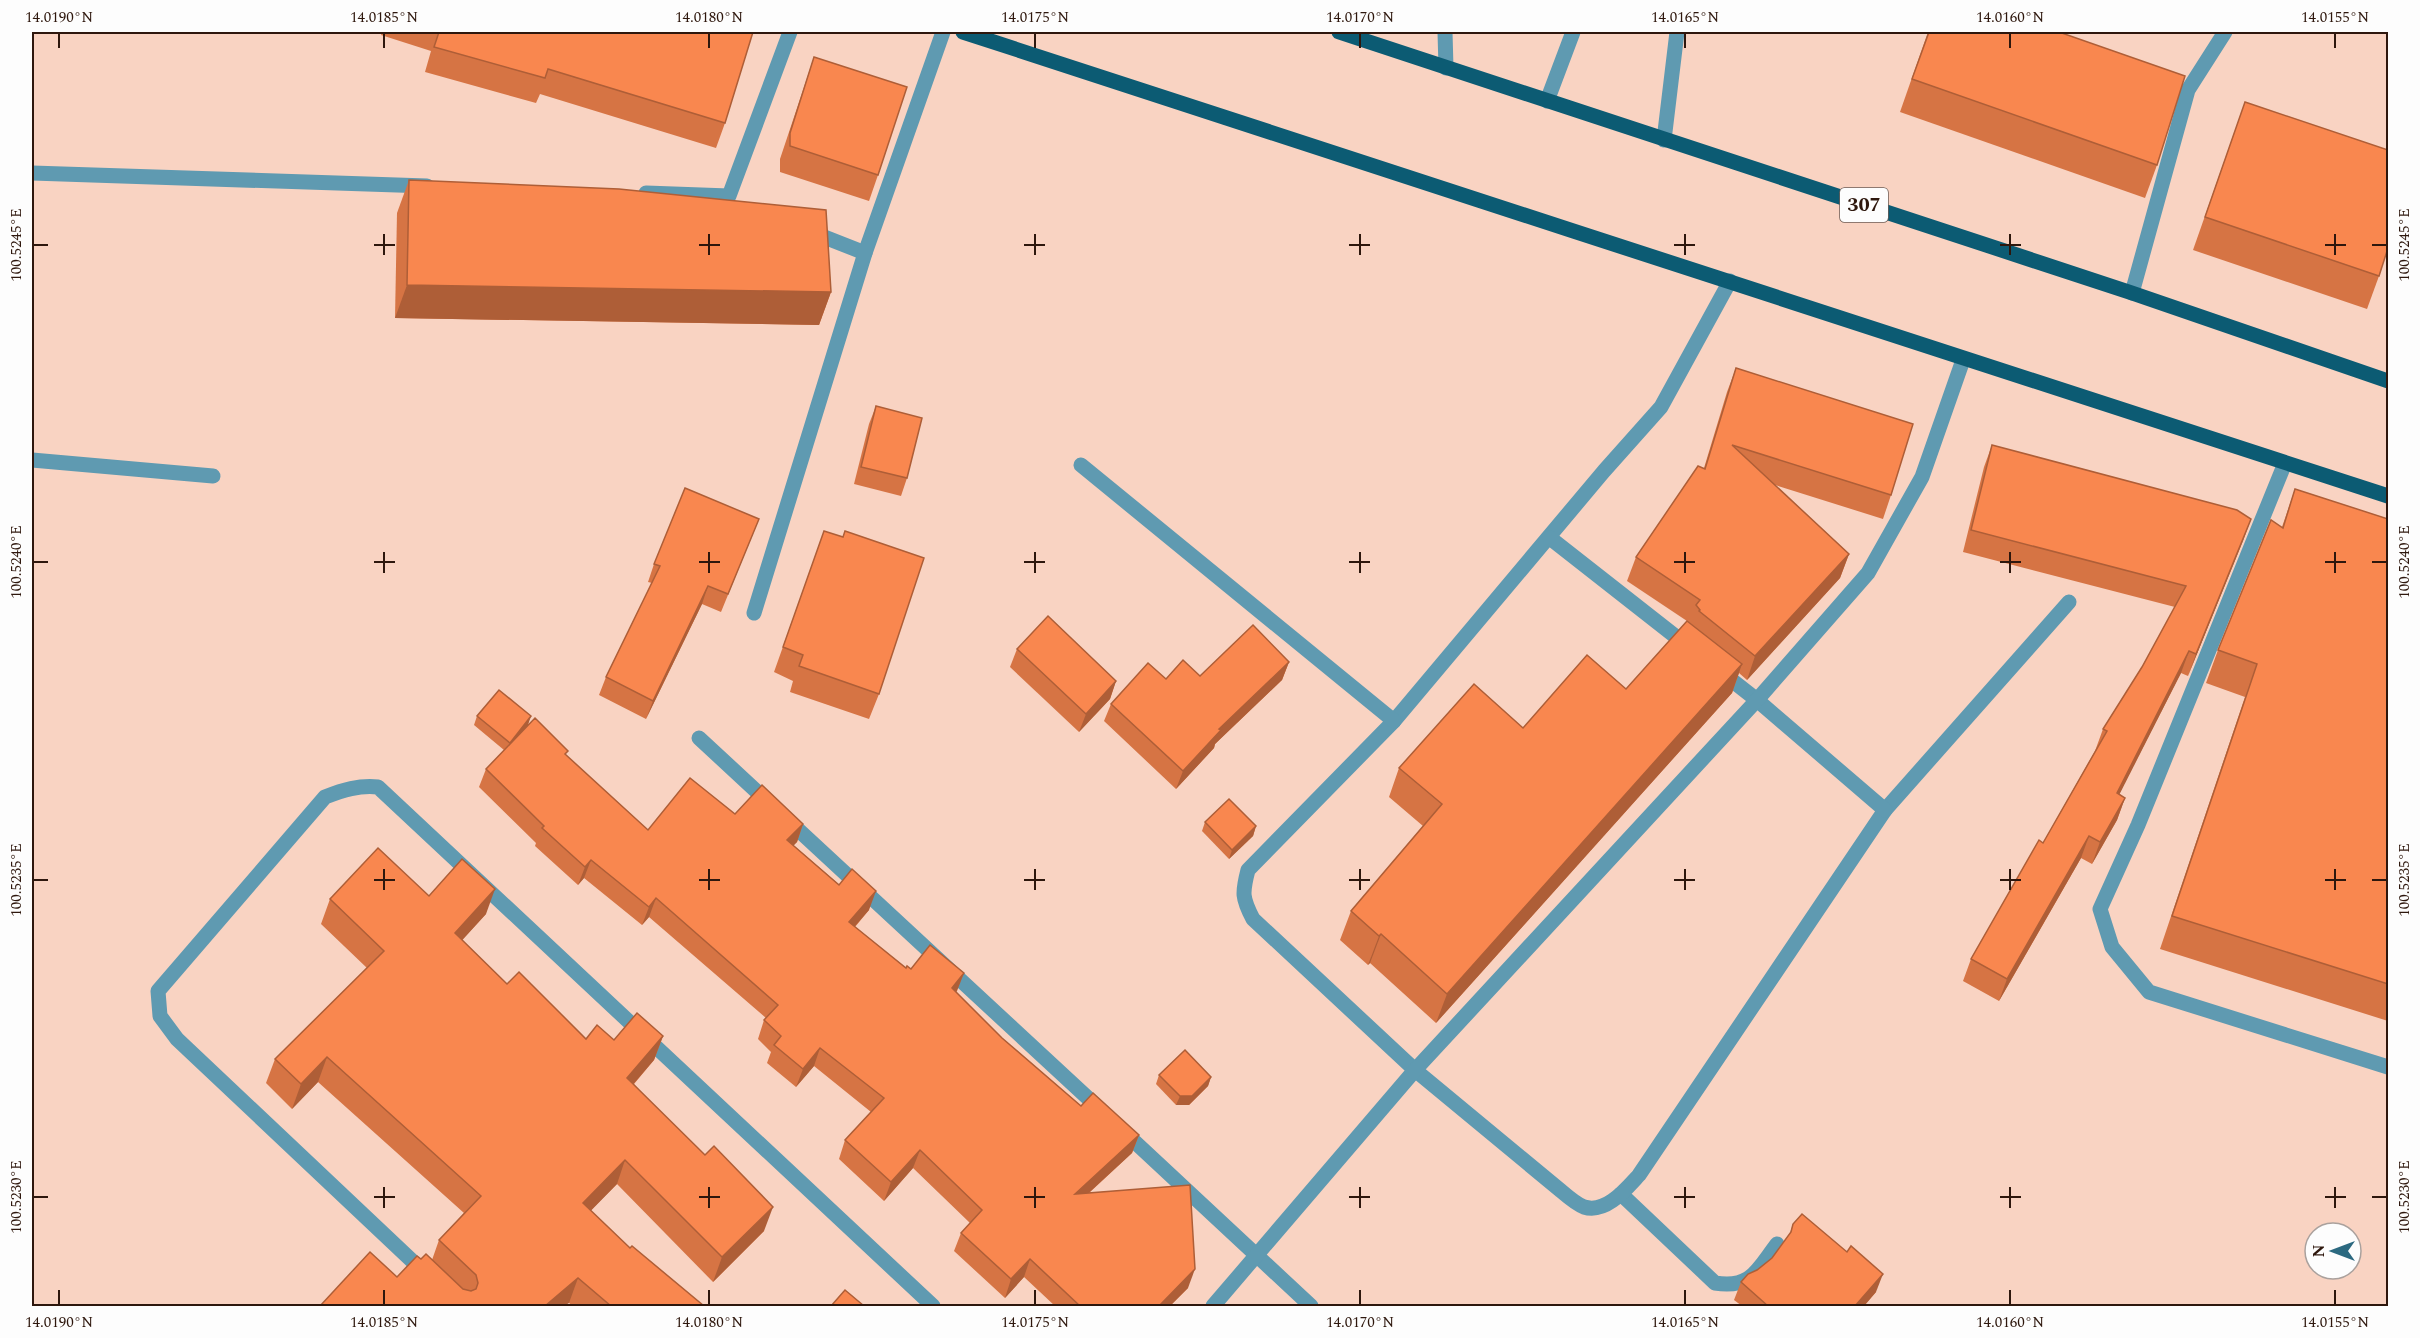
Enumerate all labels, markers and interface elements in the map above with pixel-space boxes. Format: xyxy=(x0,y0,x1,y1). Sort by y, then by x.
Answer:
text: 14.0190°N xyxy=(25,6,93,29)
text: 14.0185°N xyxy=(350,6,418,29)
text: 14.0180°N xyxy=(675,6,743,29)
text: 14.0175°N xyxy=(1001,6,1069,29)
text: 14.0170°N xyxy=(1326,6,1394,29)
text: 14.0165°N xyxy=(1651,6,1719,29)
text: 14.0160°N xyxy=(1976,6,2044,29)
text: 14.0155°N xyxy=(2301,6,2369,29)
road number: 307 xyxy=(1840,188,1888,222)
text: 100.5245°E xyxy=(5,208,28,282)
text: 100.5245°E xyxy=(2393,208,2416,282)
text: 100.5240°E xyxy=(5,525,28,599)
text: 100.5240°E xyxy=(2393,525,2416,599)
text: 100.5235°E xyxy=(5,843,28,917)
text: 100.5235°E xyxy=(2393,843,2416,917)
text: 100.5230°E xyxy=(5,1160,28,1234)
text: 100.5230°E xyxy=(2393,1160,2416,1234)
north arrow xyxy=(2303,1221,2363,1281)
text: N xyxy=(2307,1244,2331,1258)
text: 14.0190°N xyxy=(25,1311,93,1334)
text: 14.0185°N xyxy=(350,1311,418,1334)
text: 14.0180°N xyxy=(675,1311,743,1334)
text: 14.0175°N xyxy=(1001,1311,1069,1334)
text: 14.0170°N xyxy=(1326,1311,1394,1334)
text: 14.0165°N xyxy=(1651,1311,1719,1334)
text: 14.0160°N xyxy=(1976,1311,2044,1334)
text: 14.0155°N xyxy=(2301,1311,2369,1334)

